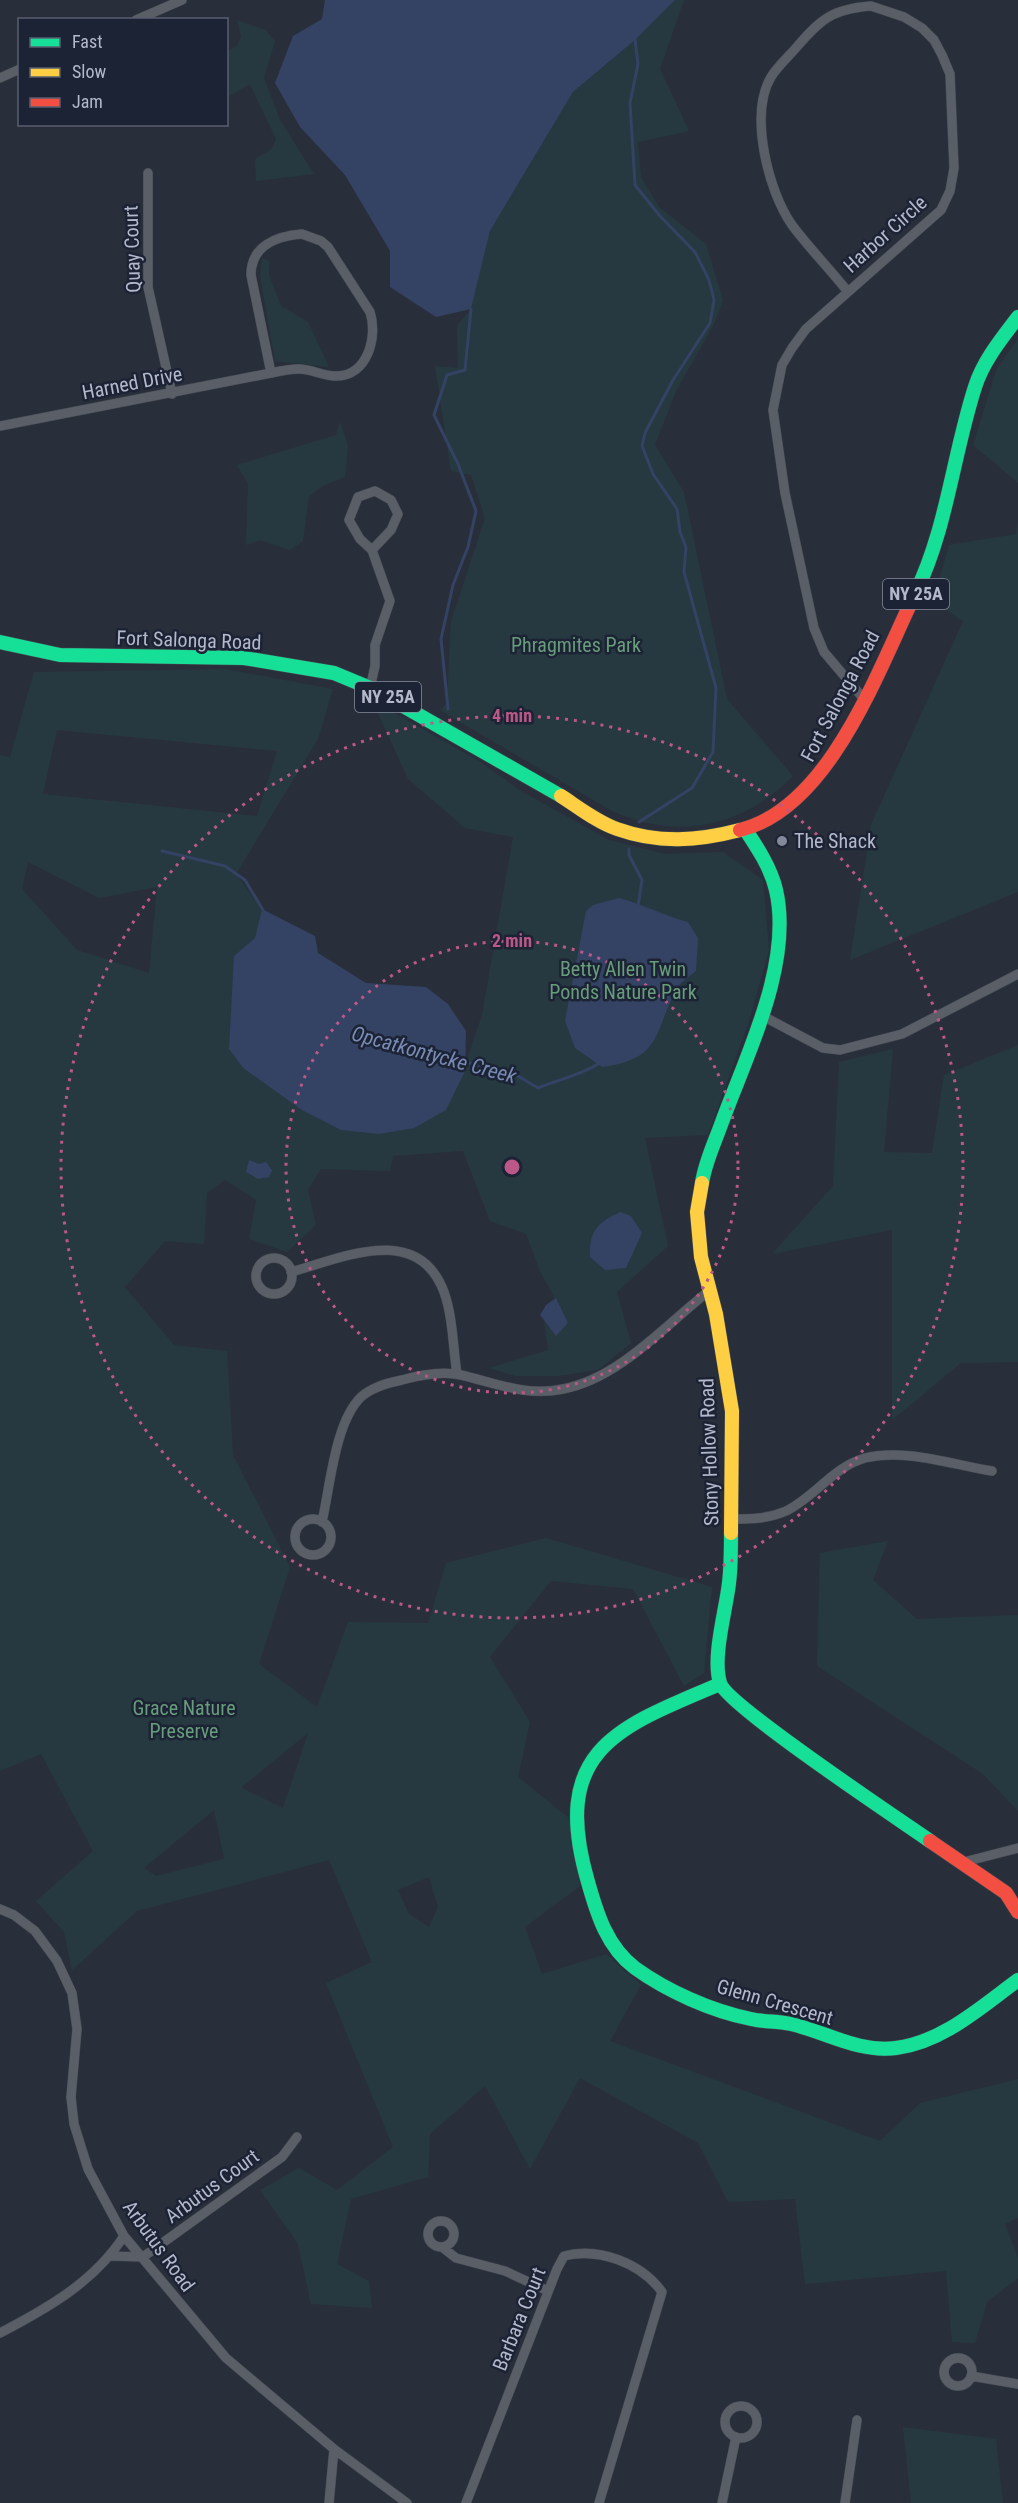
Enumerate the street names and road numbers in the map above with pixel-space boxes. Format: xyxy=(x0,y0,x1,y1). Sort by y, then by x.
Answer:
street label: Harbor Circle xyxy=(838,190,932,278)
street label: Quay Court xyxy=(118,205,146,293)
street label: Harned Drive xyxy=(80,362,184,404)
road number: NY 25A xyxy=(883,579,949,609)
street label: Fort Salonga Road xyxy=(116,625,262,655)
street label: Fort Salonga Road xyxy=(795,626,885,766)
road number: NY 25A xyxy=(355,682,421,712)
street label: Stony Hollow Road xyxy=(694,1378,724,1526)
street label: Glenn Crescent xyxy=(714,1974,836,2030)
street label: Arbutus Court xyxy=(160,2144,264,2228)
street label: Arbutus Road xyxy=(118,2196,200,2296)
street label: Barbara Court xyxy=(487,2264,551,2374)

